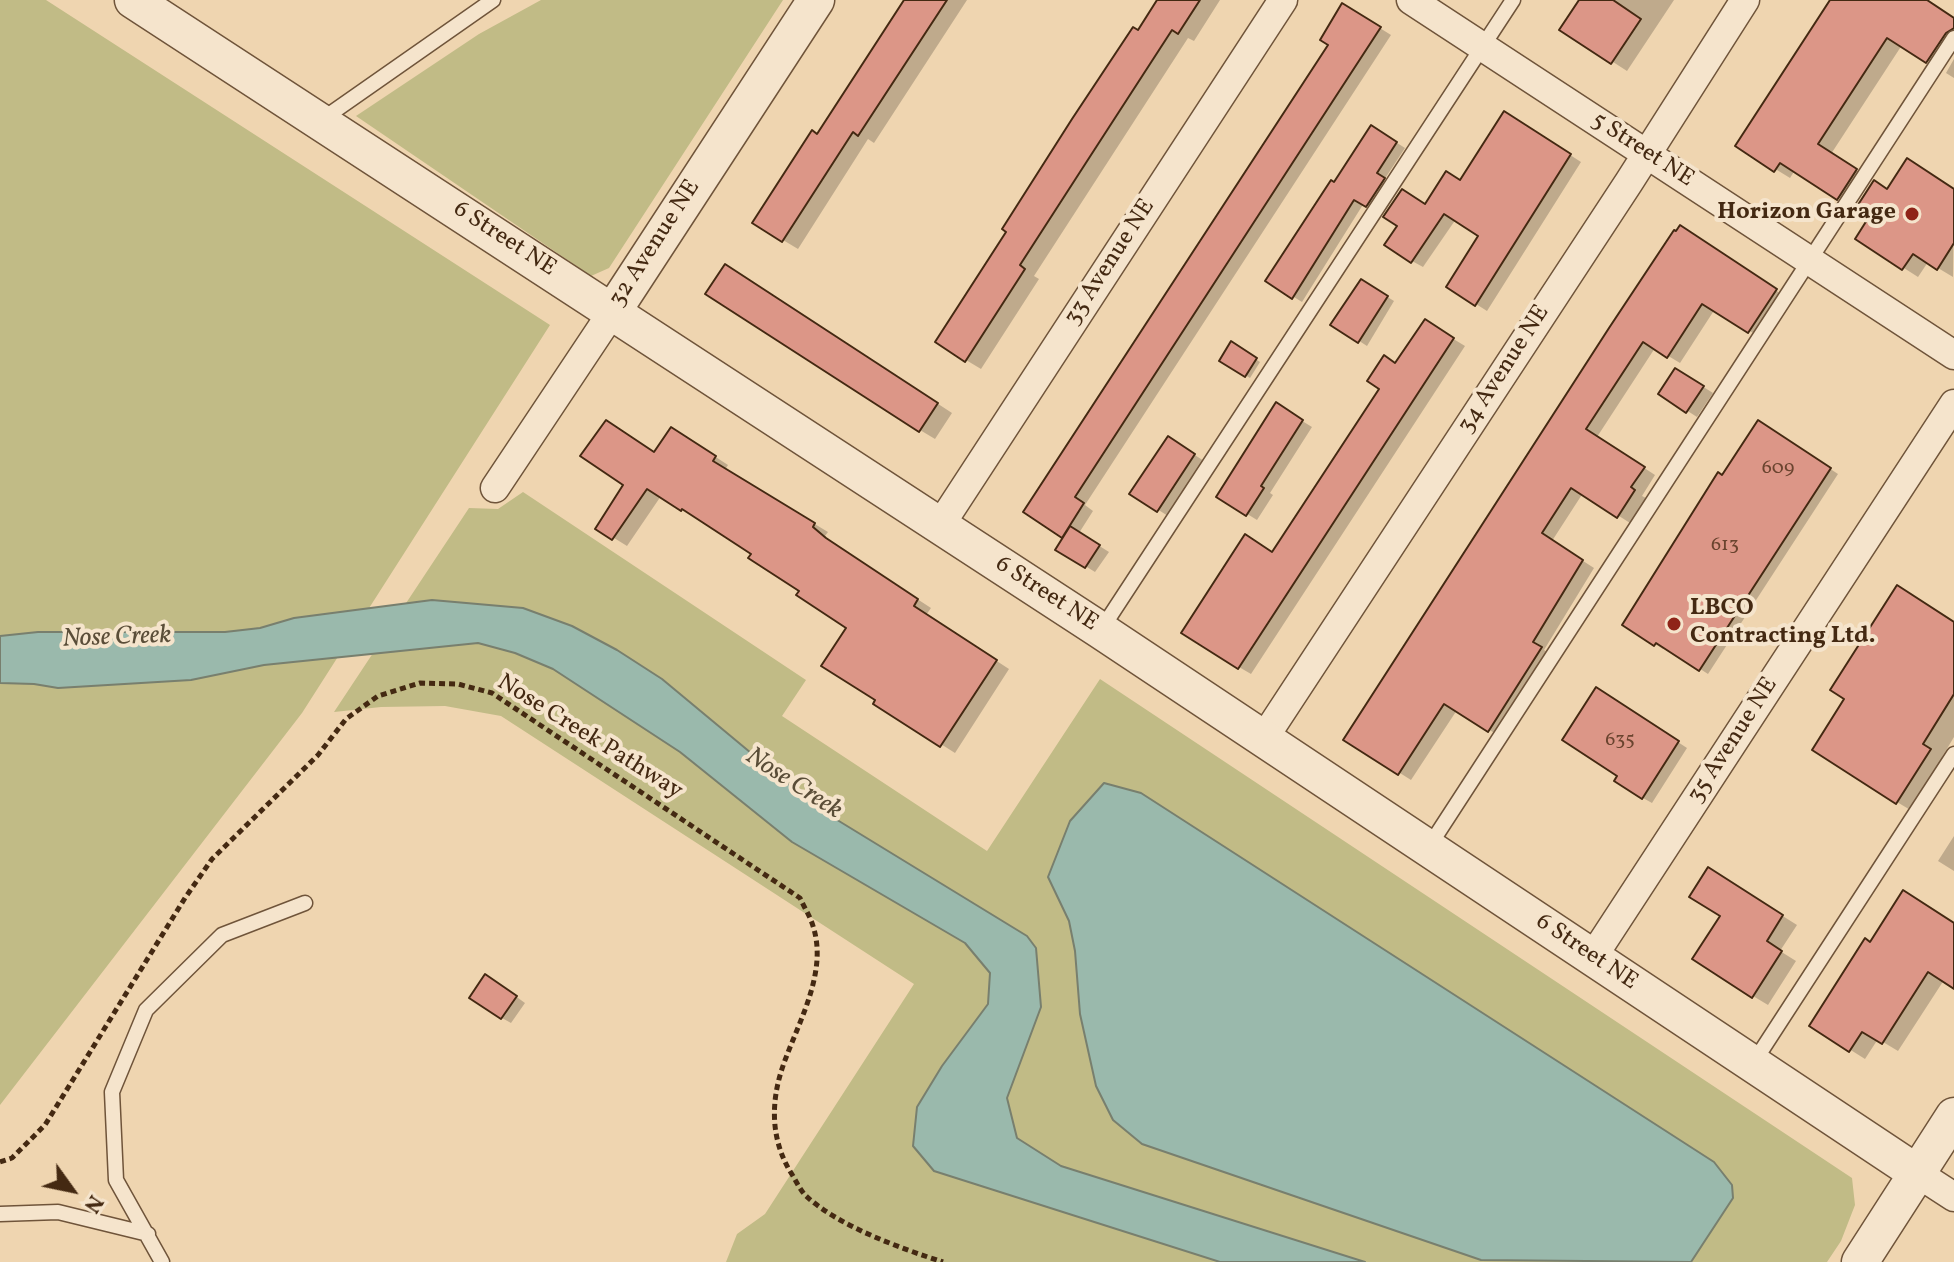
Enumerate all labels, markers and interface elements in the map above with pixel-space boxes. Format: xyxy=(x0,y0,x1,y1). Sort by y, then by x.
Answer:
street label: 5 Street NE xyxy=(1585,107,1699,195)
street label: 32 Avenue NE xyxy=(604,175,708,313)
street label: 33 Avenue NE xyxy=(1059,194,1163,332)
street label: 6 Street NE xyxy=(447,196,561,284)
place label: Horizon Garage xyxy=(1717,200,1896,228)
marker: Horizon Garage xyxy=(1903,205,1921,223)
street label: 34 Avenue NE xyxy=(1453,301,1557,439)
house number: 609 xyxy=(1762,457,1794,481)
house number: 613 xyxy=(1711,534,1739,558)
street label: 6 Street NE xyxy=(989,551,1103,639)
place label: LBCO Contracting Ltd. xyxy=(1690,596,1875,652)
marker: LBCO Contracting Ltd. xyxy=(1665,615,1683,633)
water label: Nose Creek xyxy=(62,622,172,656)
street label: Nose Creek Pathway xyxy=(491,669,687,807)
street label: 35 Avenue NE xyxy=(1683,673,1785,809)
house number: 635 xyxy=(1605,729,1635,753)
water label: Nose Creek xyxy=(739,742,847,828)
street label: 6 Street NE xyxy=(1529,908,1643,998)
north arrow xyxy=(32,1150,112,1230)
text: N xyxy=(75,1188,110,1218)

